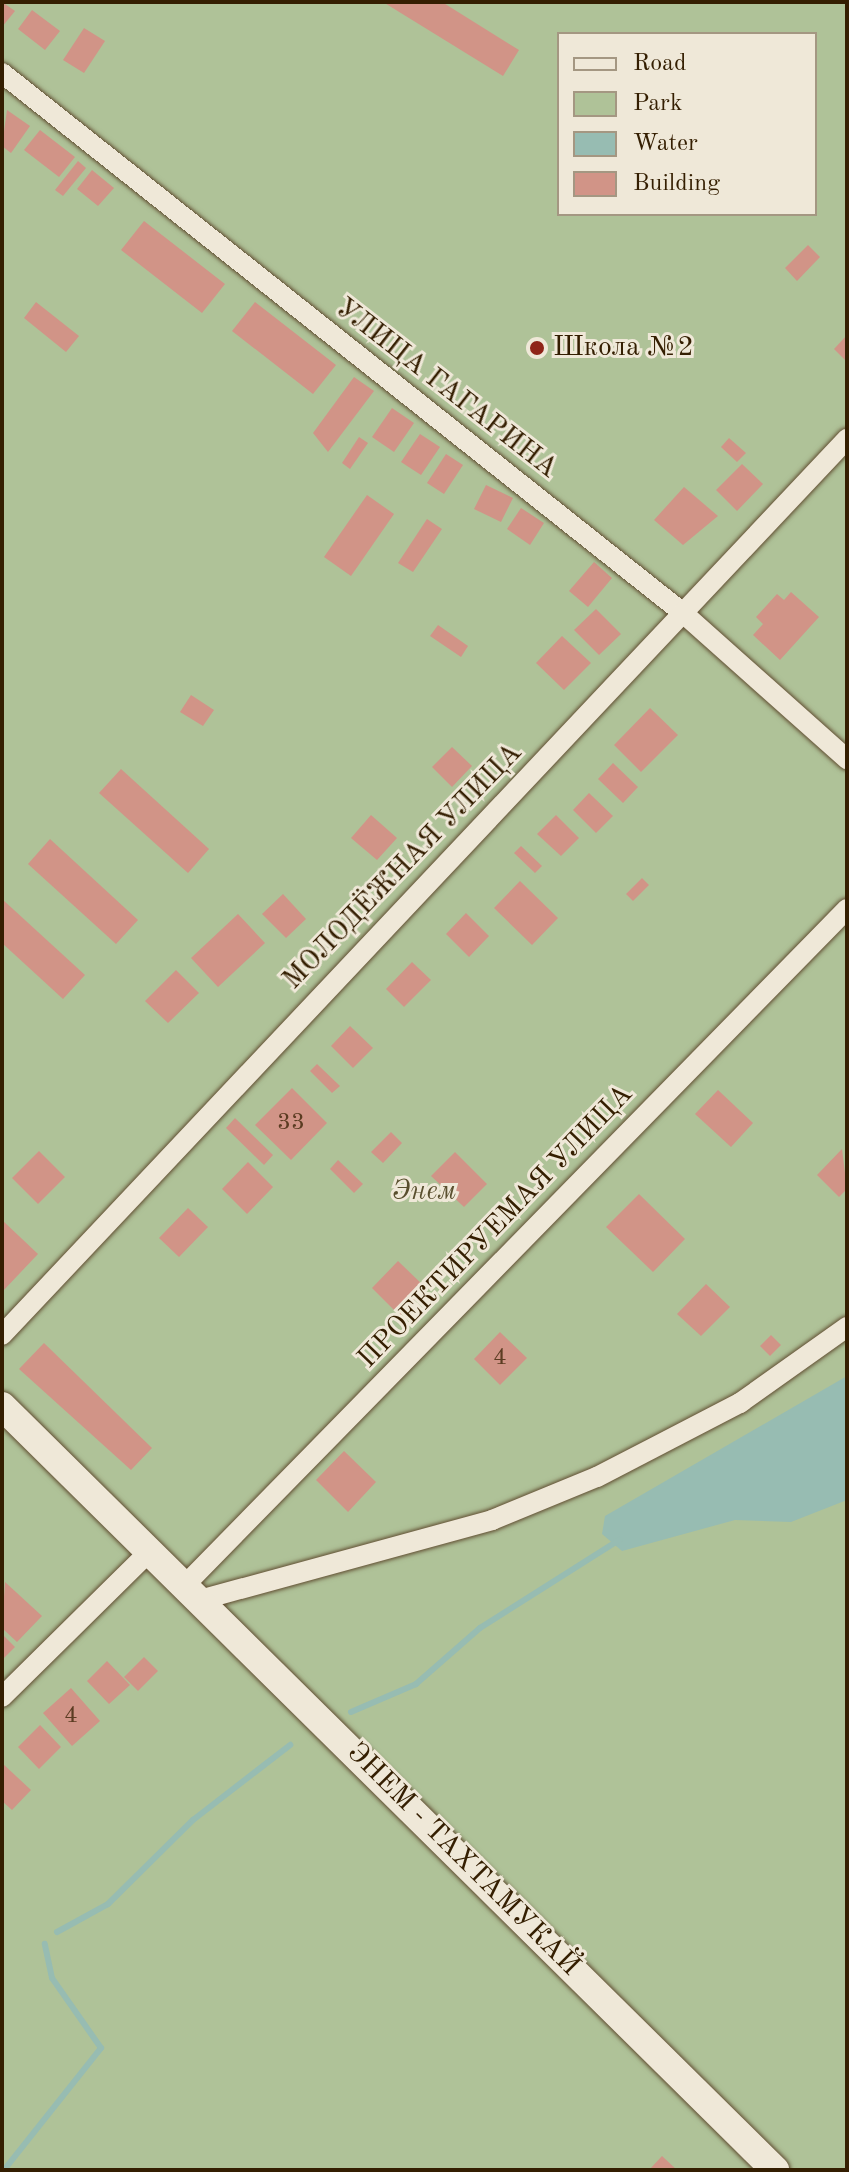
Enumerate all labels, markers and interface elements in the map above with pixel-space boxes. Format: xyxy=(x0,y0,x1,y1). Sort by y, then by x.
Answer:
legend xyxy=(557,32,817,216)
text: Road xyxy=(633,52,686,76)
text: Park xyxy=(633,92,682,116)
text: Water xyxy=(633,132,698,156)
text: Building xyxy=(633,172,720,196)
street label: УЛИЦА ГАГАРИНА xyxy=(328,292,564,486)
place label: Школа №2 xyxy=(553,331,694,365)
marker: Школа №2 xyxy=(528,339,546,357)
street label: МОЛОДЁЖНАЯ УЛИЦА xyxy=(277,737,529,997)
street label: ПРОЕКТИРУЕМАЯ УЛИЦА xyxy=(352,1078,640,1376)
house number: 33 xyxy=(277,1110,305,1138)
park label: Энем xyxy=(392,1175,456,1209)
house number: 4 xyxy=(493,1345,507,1373)
house number: 4 xyxy=(64,1703,78,1731)
street label: ЭНЕМ - ТАХТАМУКАЙ xyxy=(339,1736,587,1984)

